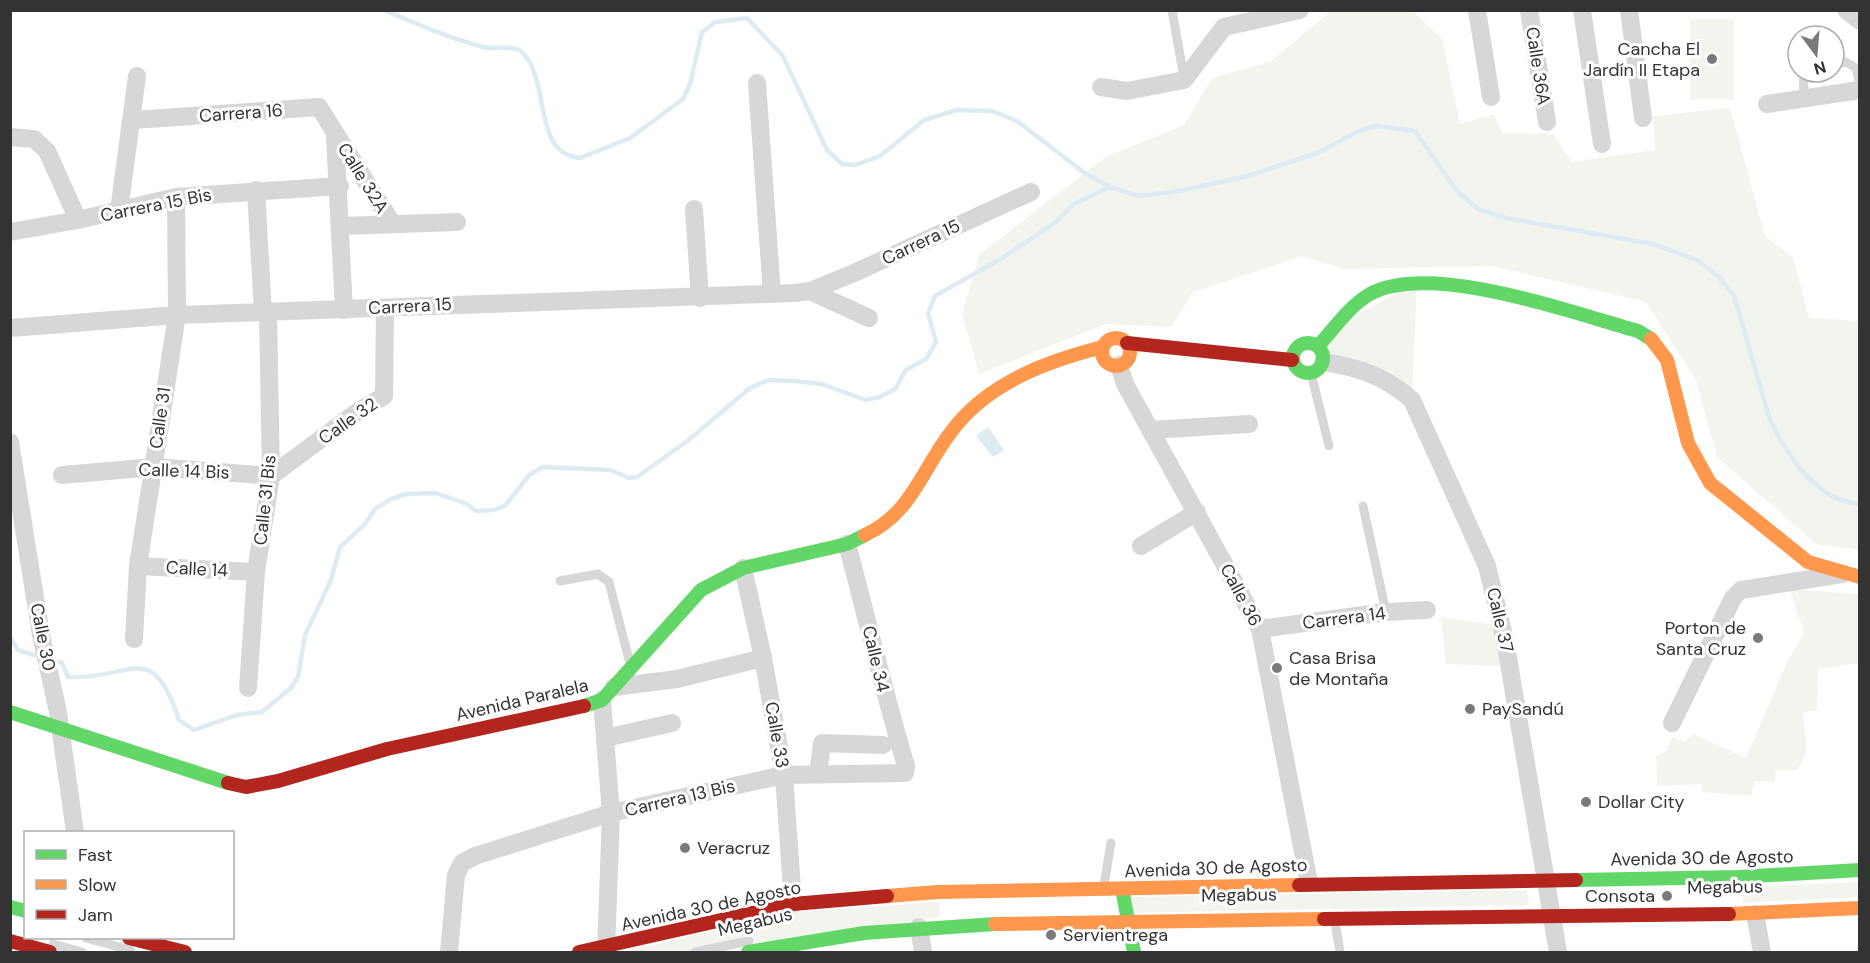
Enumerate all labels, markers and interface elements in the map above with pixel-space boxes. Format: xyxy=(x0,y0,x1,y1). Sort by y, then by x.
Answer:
north arrow xyxy=(1786,24,1846,84)
street label: Calle 36A xyxy=(1520,25,1556,107)
place label: Cancha El Jardín II Etapa xyxy=(1583,37,1700,82)
marker: Cancha El Jardín II Etapa xyxy=(1705,52,1719,66)
text: N xyxy=(1811,56,1829,80)
street label: Carrera 16 xyxy=(198,98,284,128)
street label: Calle 32A xyxy=(332,138,394,218)
street label: Carrera 15 Bis xyxy=(98,182,214,228)
street label: Carrera 15 xyxy=(878,213,964,271)
street label: Carrera 15 xyxy=(368,292,452,320)
street label: Calle 31 xyxy=(144,386,176,450)
street label: Calle 32 xyxy=(314,392,382,450)
street label: Calle 31 Bis xyxy=(248,454,282,546)
street label: Calle 14 Bis xyxy=(138,457,230,485)
street label: Calle 14 xyxy=(165,555,229,583)
street label: Calle 36 xyxy=(1215,559,1267,631)
street label: Calle 37 xyxy=(1481,585,1519,655)
street label: Calle 30 xyxy=(25,601,61,673)
street label: Carrera 14 xyxy=(1301,601,1387,635)
place label: Porton de Santa Cruz xyxy=(1656,616,1746,661)
street label: Calle 34 xyxy=(857,624,895,695)
marker: Porton de Santa Cruz xyxy=(1751,631,1765,645)
place label: Casa Brisa de Montaña xyxy=(1289,646,1388,691)
marker: Casa Brisa de Montaña xyxy=(1270,661,1284,675)
street label: Avenida Paralela xyxy=(453,673,591,727)
place label: PaySandú xyxy=(1482,697,1564,721)
street label: Calle 33 xyxy=(759,700,795,770)
marker: PaySandú xyxy=(1463,702,1477,716)
street label: Carrera 13 Bis xyxy=(623,774,737,822)
place label: Dollar City xyxy=(1598,790,1685,814)
marker: Dollar City xyxy=(1579,795,1593,809)
legend xyxy=(24,831,234,939)
place label: Veracruz xyxy=(697,836,770,860)
marker: Veracruz xyxy=(678,841,692,855)
text: Fast xyxy=(78,843,113,867)
street label: Avenida 30 de Agosto xyxy=(1610,844,1794,872)
street label: Avenida 30 de Agosto xyxy=(1124,853,1308,883)
text: Slow xyxy=(78,873,117,897)
street label: Megabus xyxy=(1687,874,1763,900)
street label: Avenida 30 de Agosto xyxy=(619,875,803,937)
street label: Megabus xyxy=(1201,882,1277,908)
place label: Consota xyxy=(1585,884,1655,908)
marker: Consota xyxy=(1660,889,1674,903)
street label: Megabus xyxy=(715,902,795,942)
text: Jam xyxy=(78,903,113,927)
place label: Servientrega xyxy=(1063,923,1168,947)
marker: Servientrega xyxy=(1044,928,1058,942)

